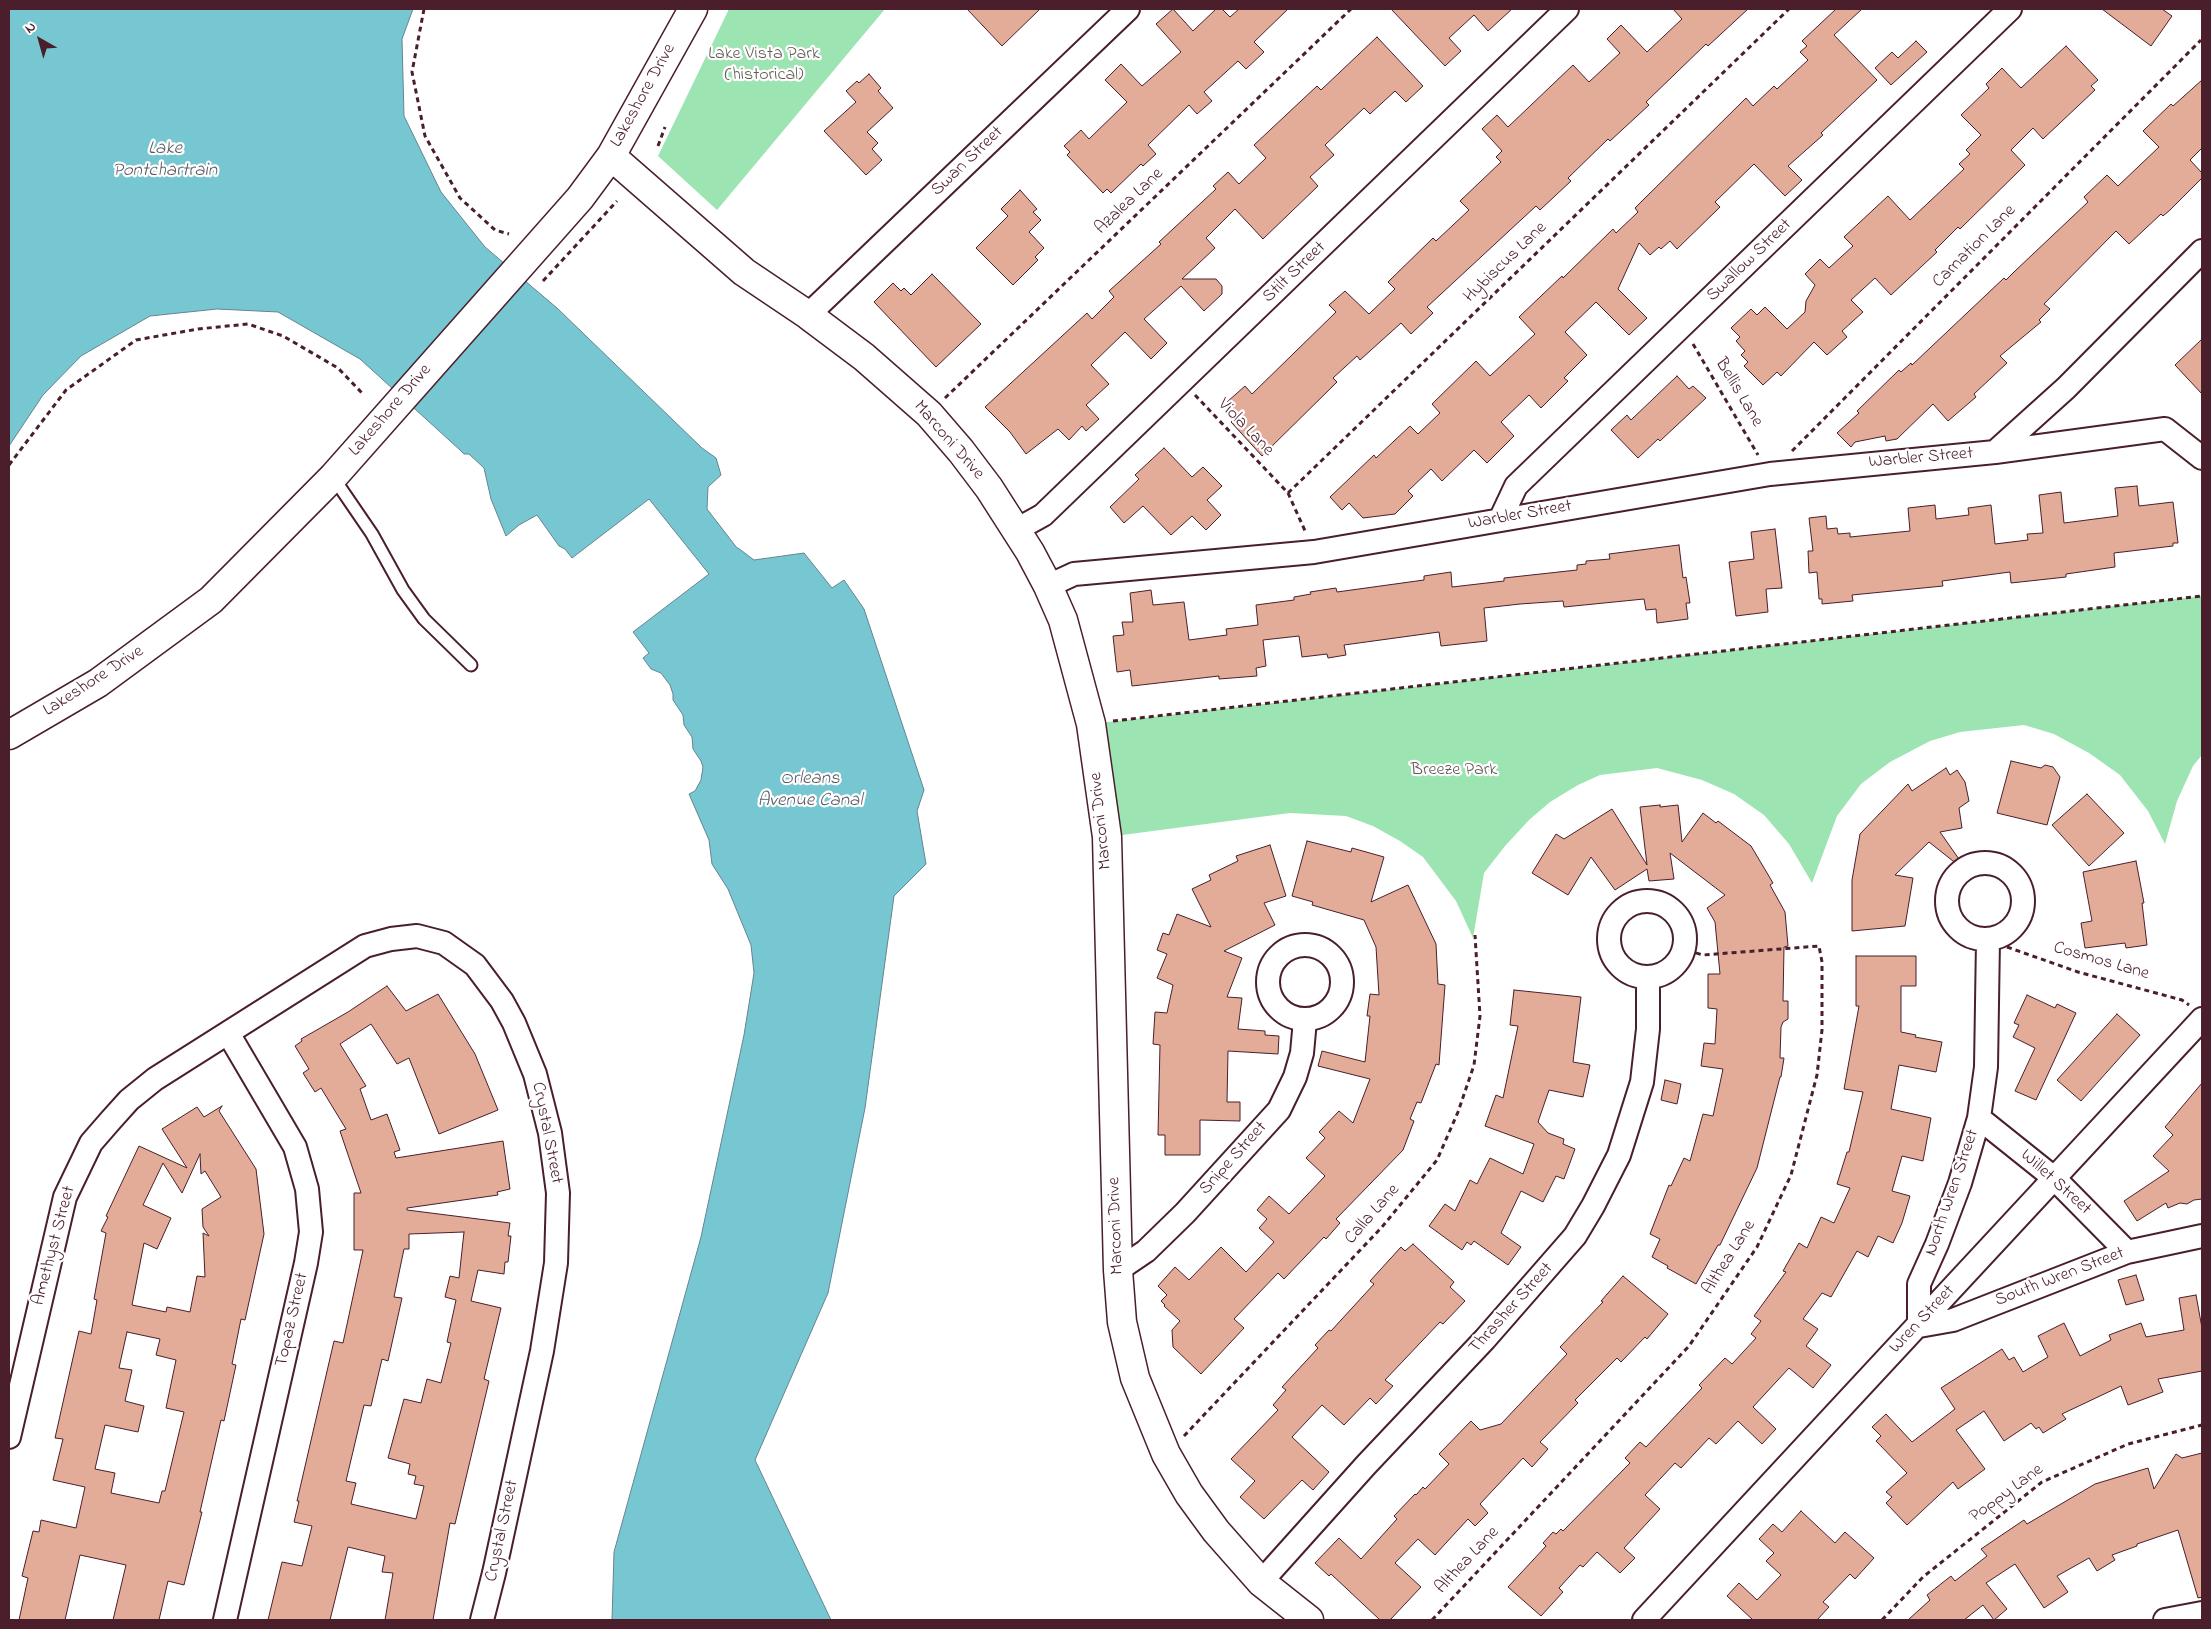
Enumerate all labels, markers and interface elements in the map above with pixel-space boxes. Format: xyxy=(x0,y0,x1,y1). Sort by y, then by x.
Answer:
north arrow xyxy=(15,15,65,65)
text: N xyxy=(20,17,41,39)
street label: Lakeshore Drive xyxy=(607,40,681,152)
park label: Lake Vista Park (historical) xyxy=(708,44,820,86)
street label: Swan Street xyxy=(927,122,1009,202)
water label: Lake Pontchartrain xyxy=(113,139,217,183)
street label: Azalea Lane xyxy=(1091,164,1169,240)
street label: Carnation Lane xyxy=(1929,201,2021,293)
street label: Swallow Street xyxy=(1703,215,1797,307)
street label: Hybiscus Lane xyxy=(1460,218,1552,308)
street label: Stilt Street xyxy=(1259,238,1331,308)
street label: Bellis Lane xyxy=(1709,355,1767,431)
street label: Lakeshore Drive xyxy=(345,360,437,462)
street label: Viola Lane xyxy=(1212,395,1278,461)
street label: Marconi Drive xyxy=(908,397,988,485)
street label: Warbler Street xyxy=(1868,444,1974,474)
street label: Warbler Street xyxy=(1467,496,1573,536)
street label: Lakeshore Drive xyxy=(40,642,148,722)
park label: Breeze Park xyxy=(1411,760,1497,782)
water label: Orleans Avenue Canal xyxy=(757,769,863,813)
street label: Marconi Drive xyxy=(1086,771,1118,871)
street label: Cosmos Lane xyxy=(2051,938,2151,986)
street label: Crystal Street xyxy=(526,1080,566,1186)
street label: Snipe Street xyxy=(1195,1118,1273,1200)
street label: North Wren Street xyxy=(1921,1127,1985,1259)
street label: Willet Street xyxy=(2015,1145,2095,1221)
street label: Marconi Drive xyxy=(1105,1177,1129,1275)
street label: Calla Lane xyxy=(1341,1180,1405,1250)
street label: Amethyst Street xyxy=(29,1184,81,1308)
street label: Althea Lane xyxy=(1699,1217,1761,1299)
street label: South Wren Street xyxy=(1992,1243,2128,1313)
street label: Thrasher Street xyxy=(1465,1259,1559,1359)
street label: Topaz Street xyxy=(272,1271,314,1369)
street label: Wren Street xyxy=(1886,1281,1960,1359)
street label: Poppy Lane xyxy=(1966,1460,2048,1528)
street label: Crystal Street xyxy=(482,1478,524,1584)
street label: Althea Lane xyxy=(1431,1523,1505,1599)

